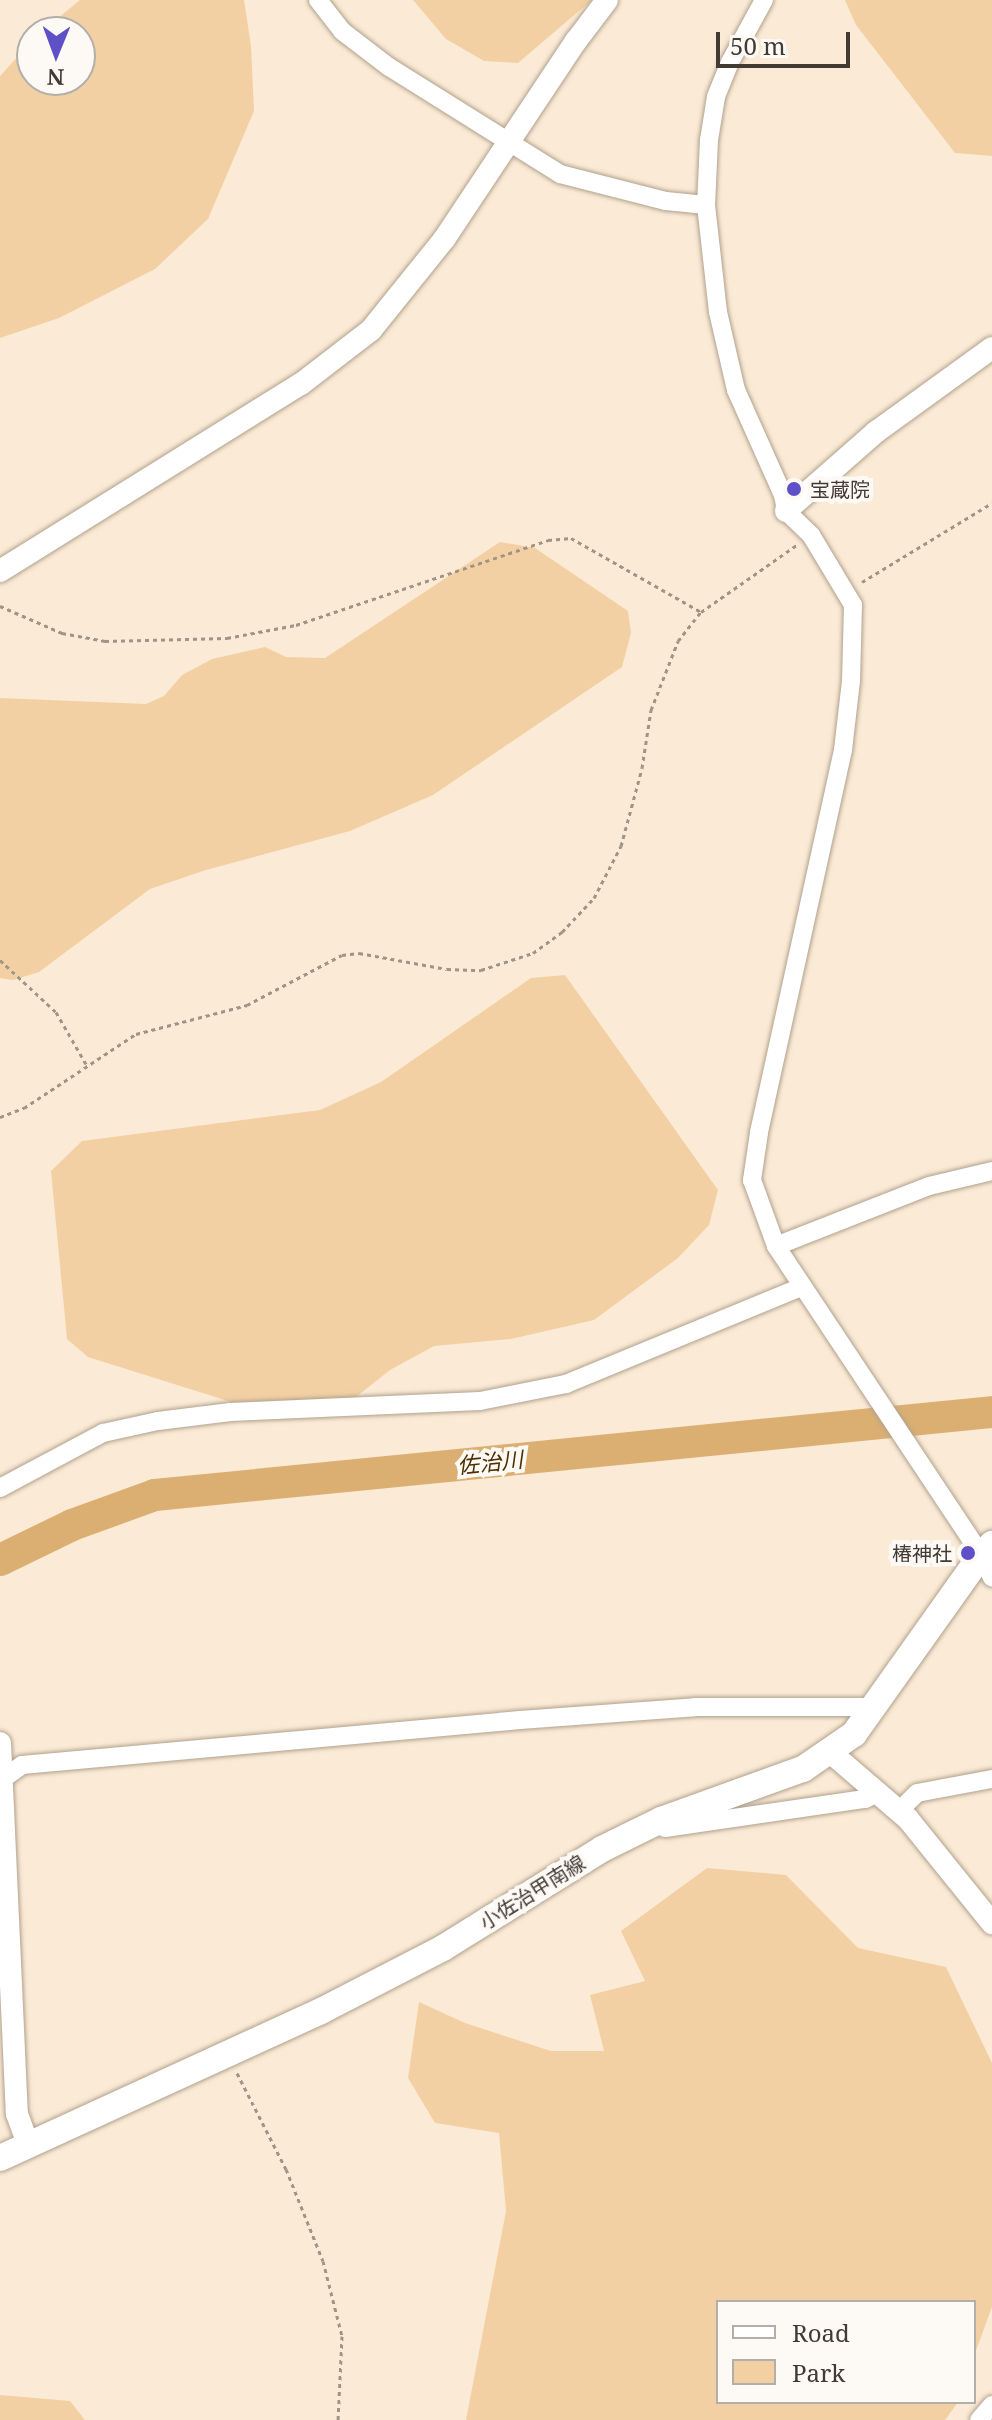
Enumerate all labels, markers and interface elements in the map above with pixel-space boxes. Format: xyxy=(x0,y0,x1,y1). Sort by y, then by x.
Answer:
north arrow xyxy=(16,16,96,96)
scale bar xyxy=(720,16,854,66)
text: 50 m xyxy=(730,29,786,62)
text: N xyxy=(47,63,65,93)
place label: 宝蔵院 xyxy=(810,477,870,501)
marker: 宝蔵院 xyxy=(785,480,803,498)
water label: 佐治川 xyxy=(456,1445,524,1479)
place label: 椿神社 xyxy=(892,1541,952,1565)
marker: 椿神社 xyxy=(959,1544,977,1562)
street label: 小佐治甲南線 xyxy=(475,1850,589,1934)
legend xyxy=(716,2300,976,2404)
text: Road xyxy=(792,2316,850,2349)
text: Park xyxy=(792,2356,845,2389)

